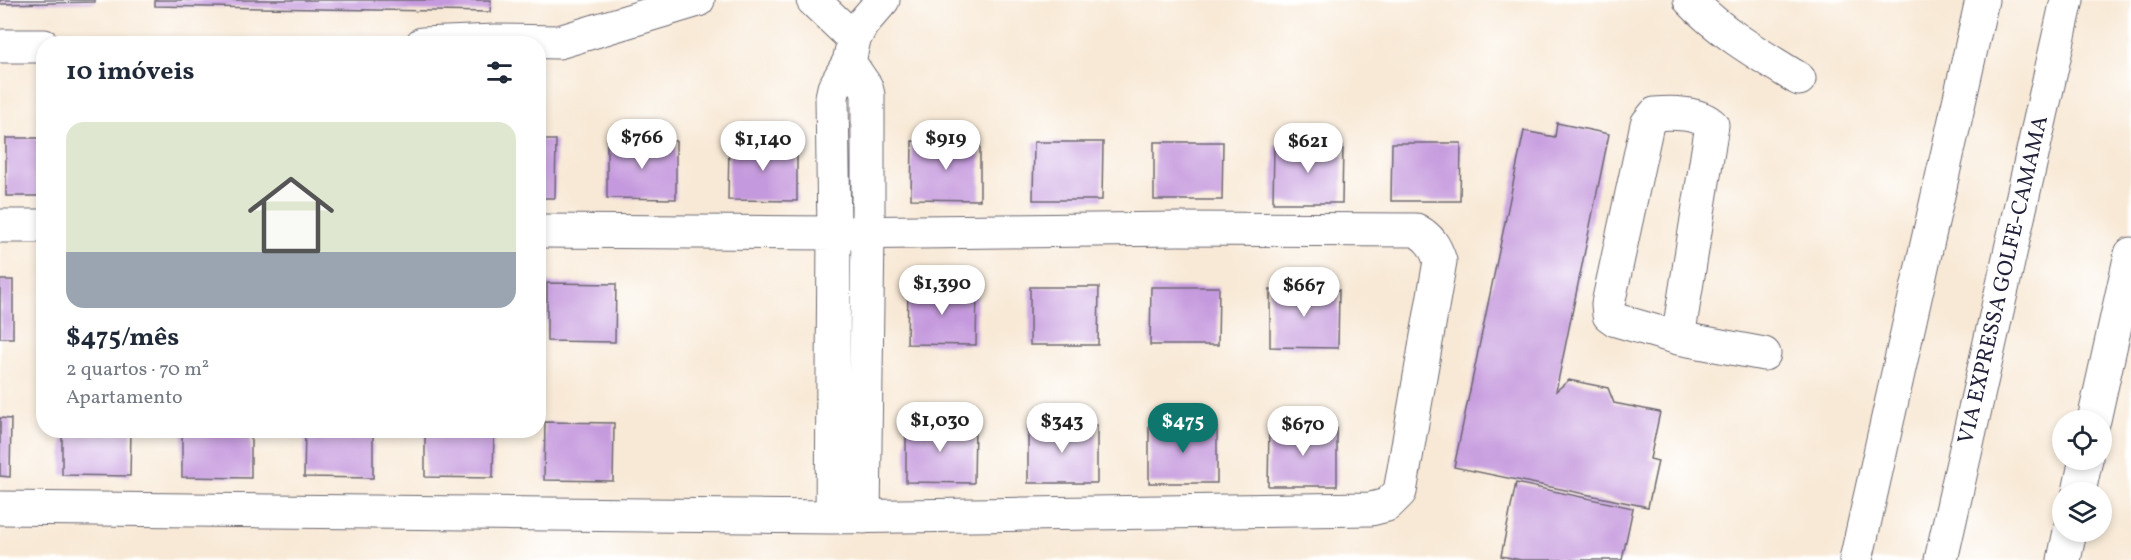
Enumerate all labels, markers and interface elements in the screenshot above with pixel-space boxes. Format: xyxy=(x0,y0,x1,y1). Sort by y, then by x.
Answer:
text: 10 imóveis xyxy=(66,54,195,90)
icon: filters xyxy=(483,56,516,89)
street label: VIA EXPRESSA GOLFE-CAMAMA xyxy=(1951,113,2057,447)
pin: $766 xyxy=(606,119,678,170)
pin: $919 xyxy=(910,120,982,171)
pin: $1,140 xyxy=(714,121,812,172)
pin: $621 xyxy=(1272,123,1344,174)
text: $766 xyxy=(621,124,663,152)
text: $919 xyxy=(925,125,967,153)
text: $1,140 xyxy=(734,126,792,154)
text: $621 xyxy=(1288,128,1328,156)
icon: home xyxy=(237,161,345,269)
pin: $1,390 xyxy=(893,265,991,316)
pin: $667 xyxy=(1268,267,1340,318)
text: $1,390 xyxy=(913,270,971,298)
text: $667 xyxy=(1283,272,1325,300)
text: $475/mês xyxy=(66,320,179,356)
text: 2 quartos · 70 m² xyxy=(66,356,209,384)
text: Apartamento xyxy=(66,384,183,412)
pin: $1,030 xyxy=(891,402,989,453)
pin: $343 xyxy=(1026,403,1098,454)
pin: $475 xyxy=(1147,403,1219,454)
pin: $670 xyxy=(1267,406,1339,457)
text: $1,030 xyxy=(910,407,970,435)
text: $343 xyxy=(1041,408,1084,436)
text: $475 xyxy=(1162,408,1204,436)
map controls xyxy=(2052,410,2112,542)
button: locate xyxy=(2052,410,2112,470)
text: $670 xyxy=(1281,411,1325,439)
button: layers xyxy=(2052,482,2112,542)

